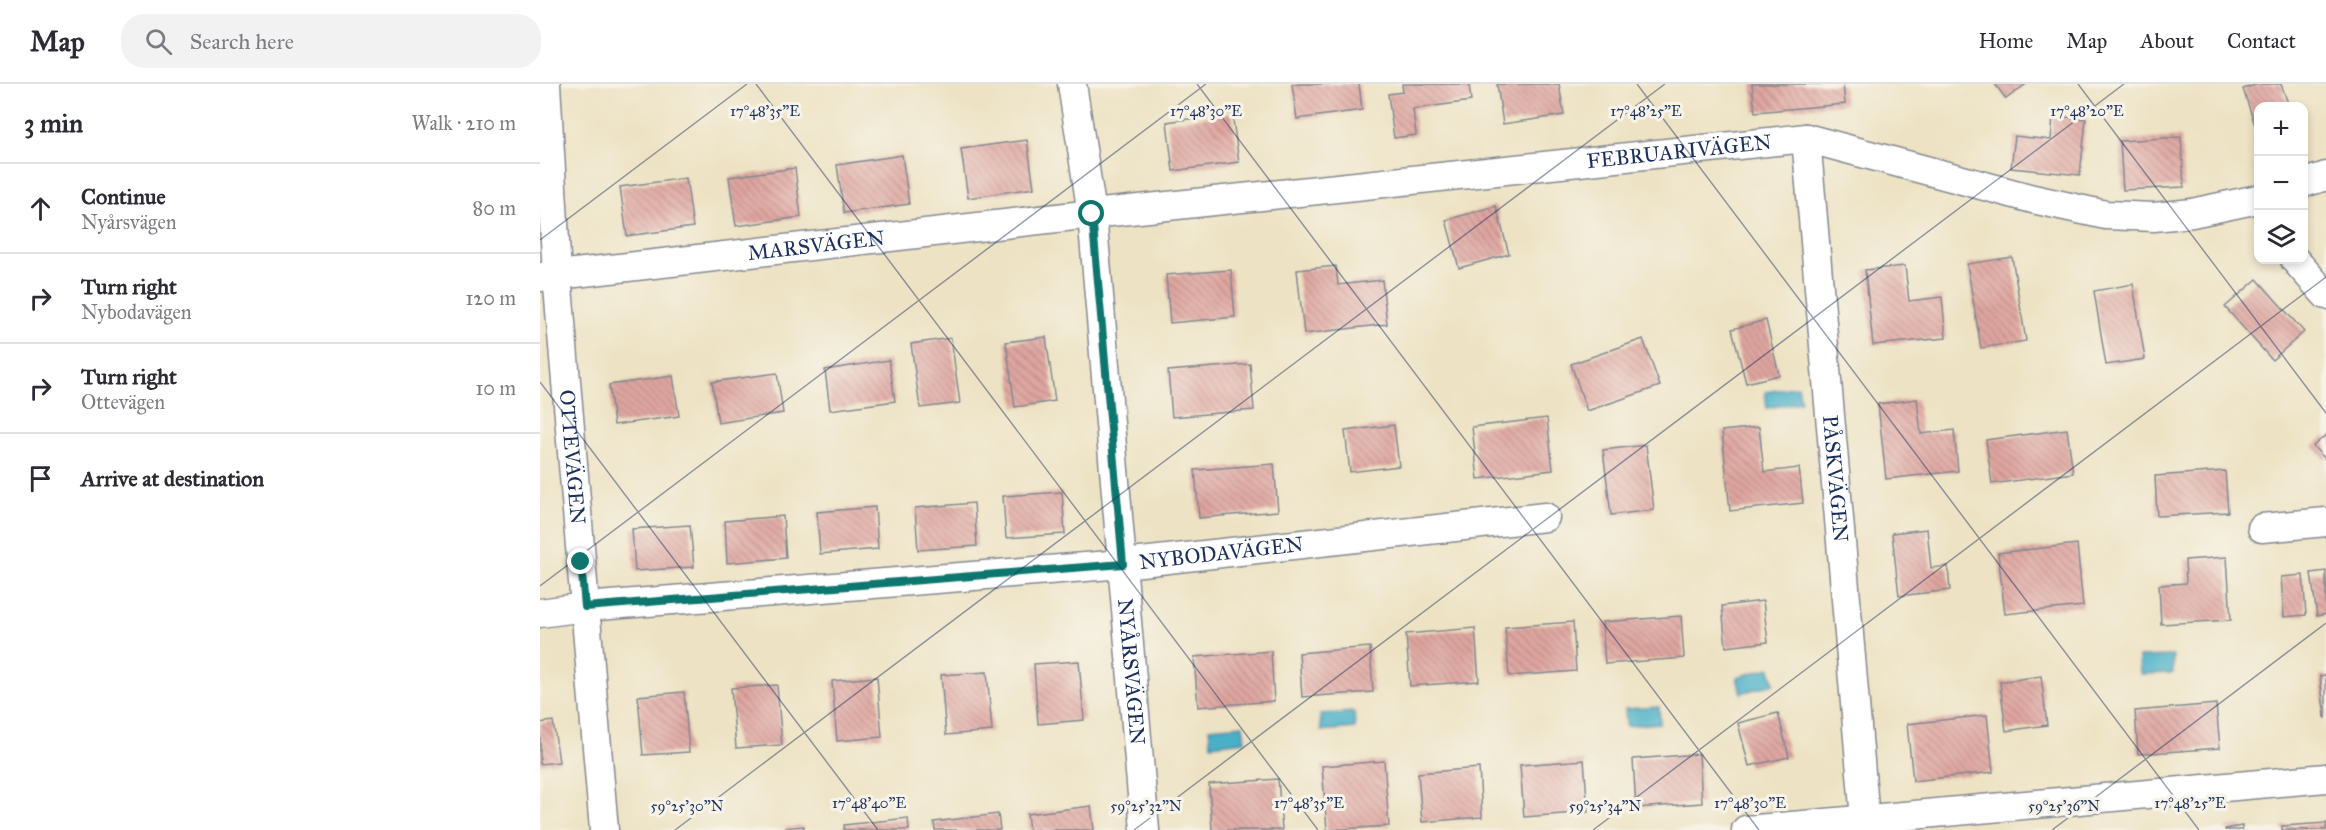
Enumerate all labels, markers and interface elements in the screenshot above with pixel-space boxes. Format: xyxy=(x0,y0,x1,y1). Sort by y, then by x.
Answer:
search box xyxy=(121,14,541,68)
text: Map xyxy=(30,24,85,59)
icon: search xyxy=(142,25,175,58)
text: Search here xyxy=(190,28,294,55)
text: Home xyxy=(1978,28,2033,54)
text: Map xyxy=(2066,28,2107,54)
text: About xyxy=(2140,28,2194,54)
text: Contact xyxy=(2227,28,2296,54)
text: 17°48'35"E xyxy=(730,102,800,120)
text: 17°48'30"E xyxy=(1170,102,1242,120)
text: 17°48'25"E xyxy=(1610,102,1682,120)
text: 17°48'20"E xyxy=(2050,102,2124,120)
map controls xyxy=(2254,102,2308,264)
button: + xyxy=(2254,102,2308,156)
text: 3 min xyxy=(24,107,83,139)
text: Walk · 210 m xyxy=(411,111,516,135)
street label: FEBRUARIVÄGEN xyxy=(1585,129,1773,174)
button: − xyxy=(2254,156,2308,210)
text: Continue xyxy=(81,183,166,210)
icon: ahead xyxy=(24,192,57,225)
text: 80 m xyxy=(473,196,516,220)
route start xyxy=(1078,200,1104,226)
text: Nyårsvägen xyxy=(81,210,177,234)
button: layers xyxy=(2254,210,2308,264)
street label: MARSVÄGEN xyxy=(746,225,886,266)
text: Turn right xyxy=(81,273,177,300)
icon: right xyxy=(24,282,57,315)
text: 120 m xyxy=(465,286,516,310)
text: Nybodavägen xyxy=(81,300,192,324)
text: Turn right xyxy=(81,363,177,390)
icon: right xyxy=(24,372,57,405)
text: 10 m xyxy=(475,376,516,400)
street label: OTTEVÄGEN xyxy=(554,389,591,526)
text: Ottevägen xyxy=(81,390,165,414)
street label: PÅSKVÄGEN xyxy=(1817,414,1854,544)
icon: arrive xyxy=(24,462,57,495)
text: Arrive at destination xyxy=(81,465,264,492)
street label: NYBODAVÄGEN xyxy=(1138,531,1305,575)
route end xyxy=(567,548,593,574)
street label: NYÅRSVÄGEN xyxy=(1112,597,1151,746)
text: 17°48'40"E xyxy=(832,794,906,812)
text: 17°48'35"E xyxy=(1274,794,1344,812)
text: 17°48'30"E xyxy=(1714,794,1786,812)
text: 17°48'25"E xyxy=(2154,794,2226,812)
text: 59°25'30"N xyxy=(651,797,724,815)
text: 59°25'32"N xyxy=(1110,797,1182,815)
text: 59°25'34"N xyxy=(1569,797,1642,815)
text: 59°25'36"N xyxy=(2028,797,2100,815)

